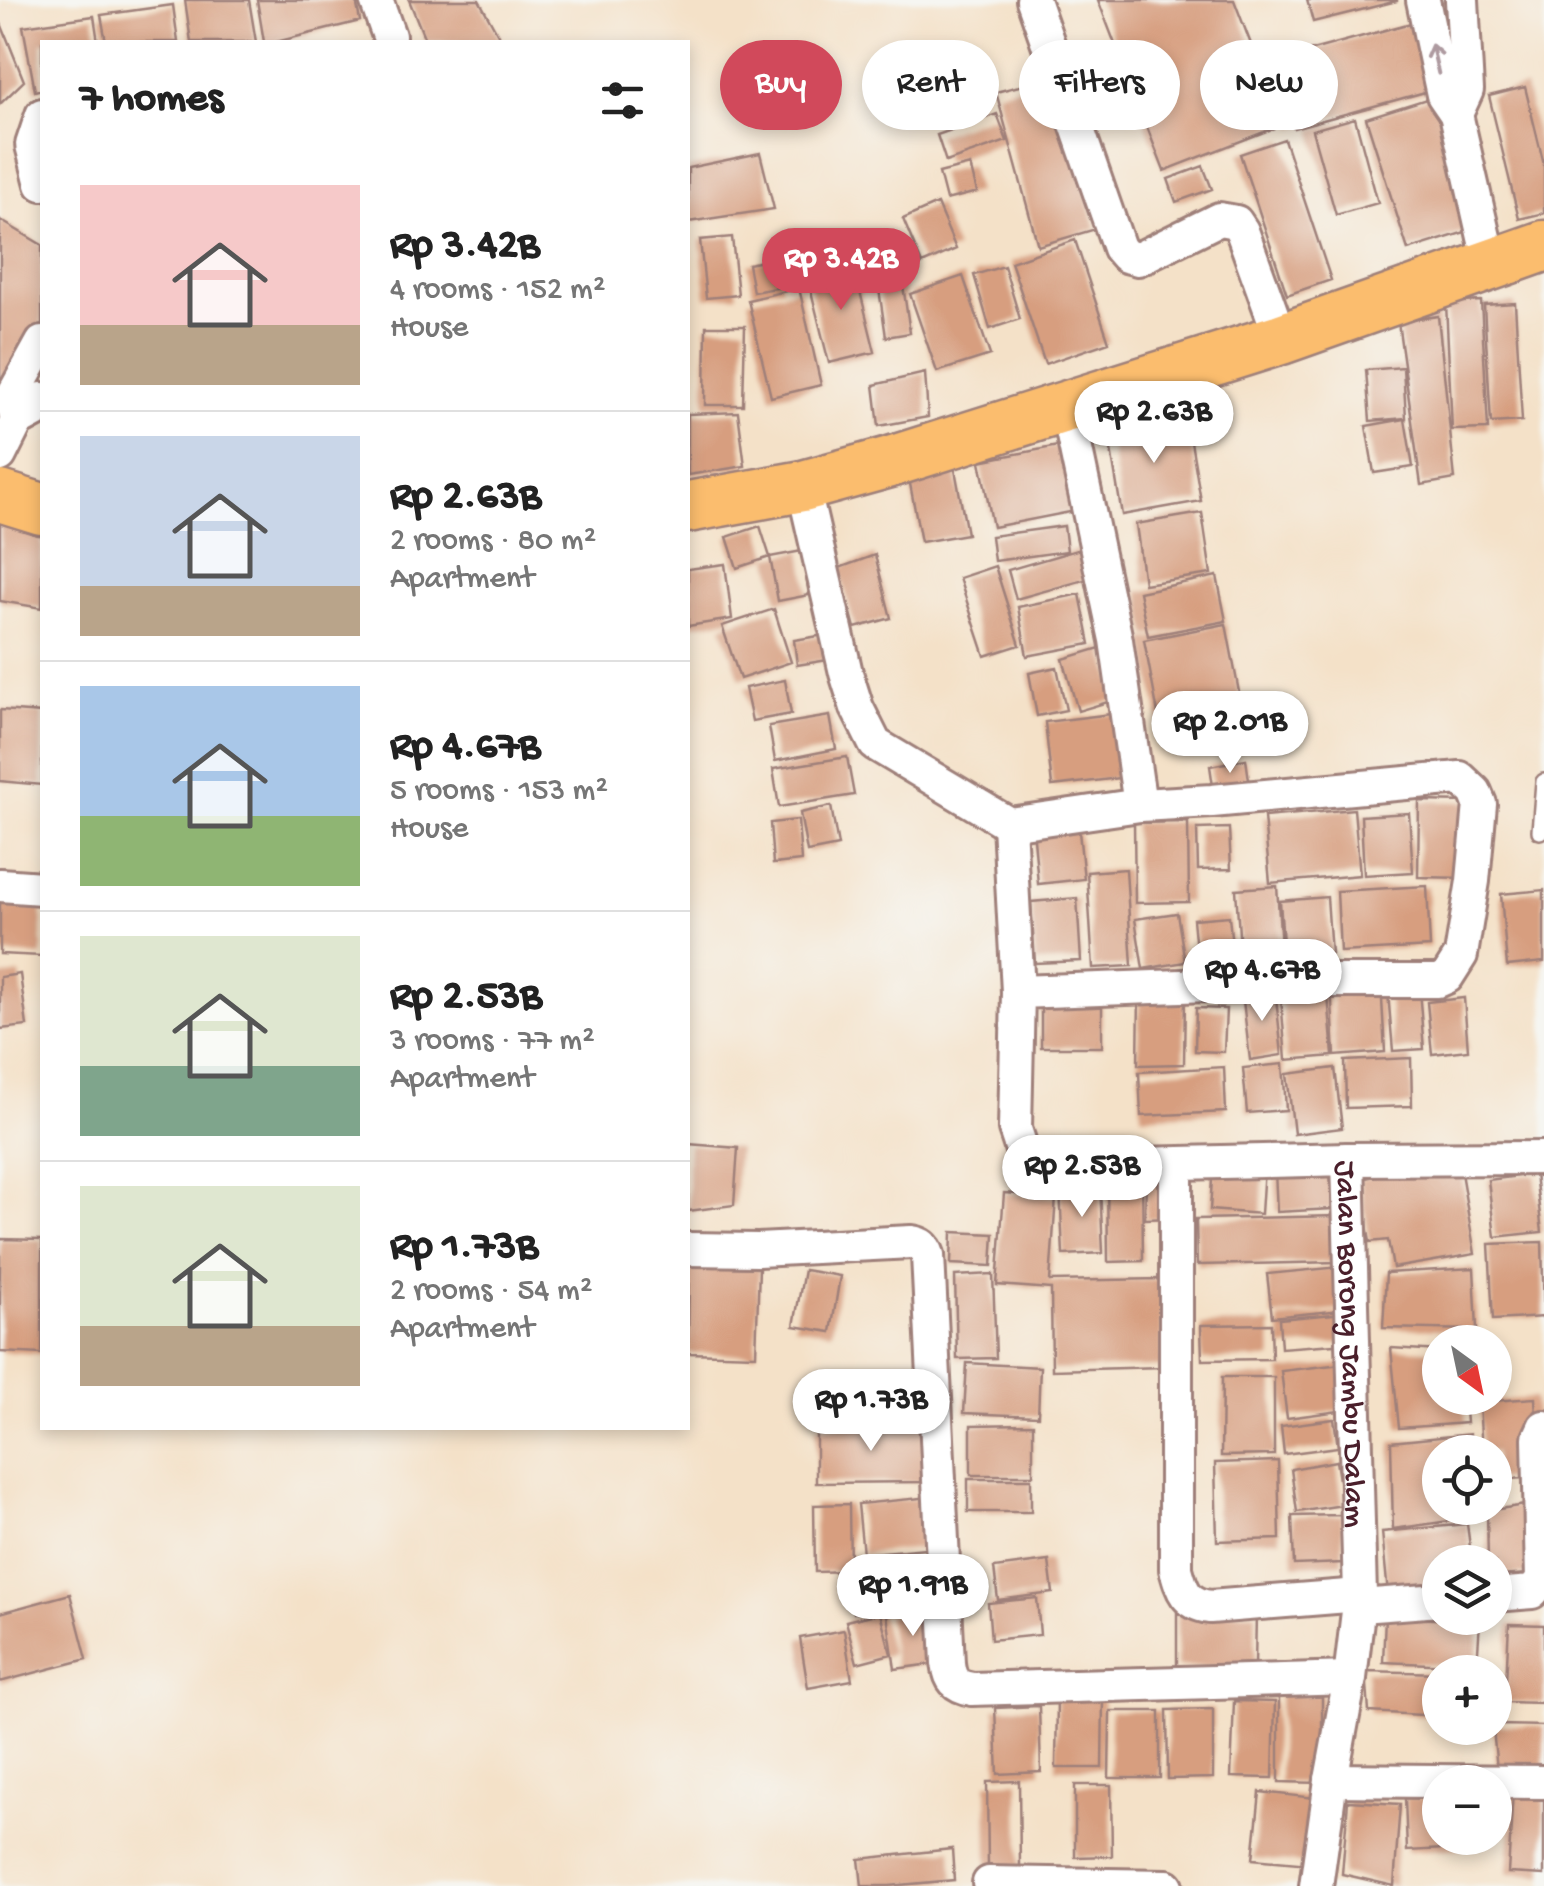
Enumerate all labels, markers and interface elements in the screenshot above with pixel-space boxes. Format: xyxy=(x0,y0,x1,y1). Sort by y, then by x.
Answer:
chip: Buy xyxy=(720,40,842,130)
chip: Rent xyxy=(862,40,999,130)
chip: Filters xyxy=(1019,40,1180,130)
chip: New xyxy=(1200,40,1338,130)
one-way arrow xyxy=(1425,44,1443,76)
icon: filters xyxy=(595,73,650,128)
text: 7 homes xyxy=(80,76,223,125)
text: Rp 3.42B xyxy=(390,223,540,272)
icon: home xyxy=(160,225,280,345)
pin: Rp 3.42B xyxy=(738,228,944,313)
text: Rp 3.42B xyxy=(784,241,898,279)
text: 4 rooms · 152 m² xyxy=(390,272,605,310)
text: House xyxy=(390,310,468,348)
pin: Rp 2.63B xyxy=(1051,381,1257,466)
text: Rp 2.63B xyxy=(1096,394,1212,432)
text: Rp 2.63B xyxy=(390,474,541,523)
icon: home xyxy=(160,476,280,596)
text: 2 rooms · 80 m² xyxy=(390,523,596,561)
text: Apartment xyxy=(390,561,534,599)
pin: Rp 2.01B xyxy=(1127,691,1333,776)
text: Rp 2.01B xyxy=(1173,704,1287,742)
text: Rp 4.67B xyxy=(390,724,540,773)
icon: home xyxy=(160,726,280,846)
text: 5 rooms · 153 m² xyxy=(390,773,608,811)
text: House xyxy=(390,811,468,849)
pin: Rp 4.67B xyxy=(1159,939,1365,1024)
text: Rp 4.67B xyxy=(1205,952,1319,990)
text: Rp 2.53B xyxy=(390,974,542,1023)
icon: home xyxy=(160,976,280,1096)
text: 3 rooms · 77 m² xyxy=(390,1023,595,1061)
text: Apartment xyxy=(390,1061,534,1099)
pin: Rp 2.53B xyxy=(979,1135,1185,1220)
text: Rp 2.53B xyxy=(1024,1148,1140,1186)
street label: Jalan Borong Jambu Dalam xyxy=(1324,1160,1372,1529)
text: Rp 1.73B xyxy=(390,1224,538,1273)
icon: home xyxy=(160,1226,280,1346)
text: 2 rooms · 54 m² xyxy=(390,1273,592,1311)
text: Apartment xyxy=(390,1311,534,1349)
north arrow xyxy=(1422,1325,1512,1415)
map controls xyxy=(1422,1325,1512,1855)
pin: Rp 1.73B xyxy=(768,1369,974,1454)
text: Rp 1.73B xyxy=(815,1382,927,1420)
button: locate xyxy=(1422,1435,1512,1525)
button: layers xyxy=(1422,1545,1512,1635)
pin: Rp 1.91B xyxy=(810,1554,1016,1639)
text: Rp 1.91B xyxy=(859,1567,967,1605)
button: + xyxy=(1422,1655,1512,1745)
button: − xyxy=(1422,1765,1512,1855)

